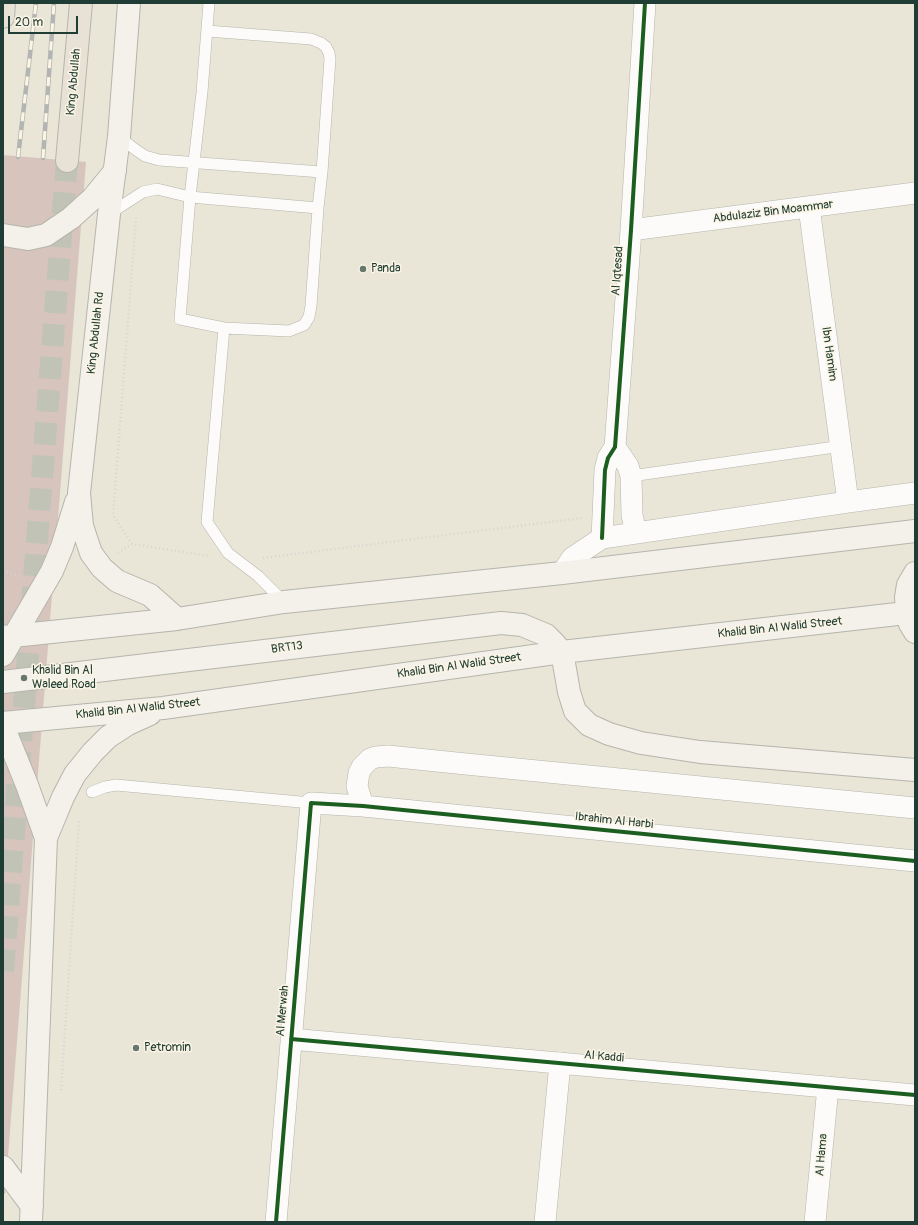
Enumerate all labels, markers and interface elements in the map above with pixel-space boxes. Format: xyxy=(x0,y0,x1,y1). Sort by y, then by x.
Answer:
scale bar xyxy=(10,8,80,34)
text: 20 m xyxy=(15,15,43,30)
street label: King Abdullah xyxy=(64,48,84,116)
street label: Abdulaziz Bin Moammar xyxy=(712,197,834,227)
street label: Al Iqtesad xyxy=(609,246,627,296)
place label: Panda xyxy=(371,262,401,276)
marker: Panda xyxy=(358,264,368,274)
street label: King Abdullah Rd xyxy=(85,291,107,375)
street label: Ibn Hamim xyxy=(818,326,840,382)
street label: Khalid Bin Al Walid Street xyxy=(717,614,843,642)
street label: BRT13 xyxy=(270,639,304,657)
street label: Khalid Bin Al Walid Street xyxy=(396,650,522,682)
place label: Khalid Bin Al Waleed Road xyxy=(32,664,96,692)
marker: Khalid Bin Al Waleed Road xyxy=(19,673,29,683)
street label: Khalid Bin Al Walid Street xyxy=(75,695,201,723)
street label: Ibrahim Al Harbi xyxy=(574,810,654,832)
street label: Al Merwah xyxy=(274,985,292,1037)
place label: Petromin xyxy=(144,1041,191,1055)
marker: Petromin xyxy=(131,1043,141,1053)
street label: Al Kaddi xyxy=(583,1048,625,1066)
street label: Al Hama xyxy=(813,1133,831,1177)

